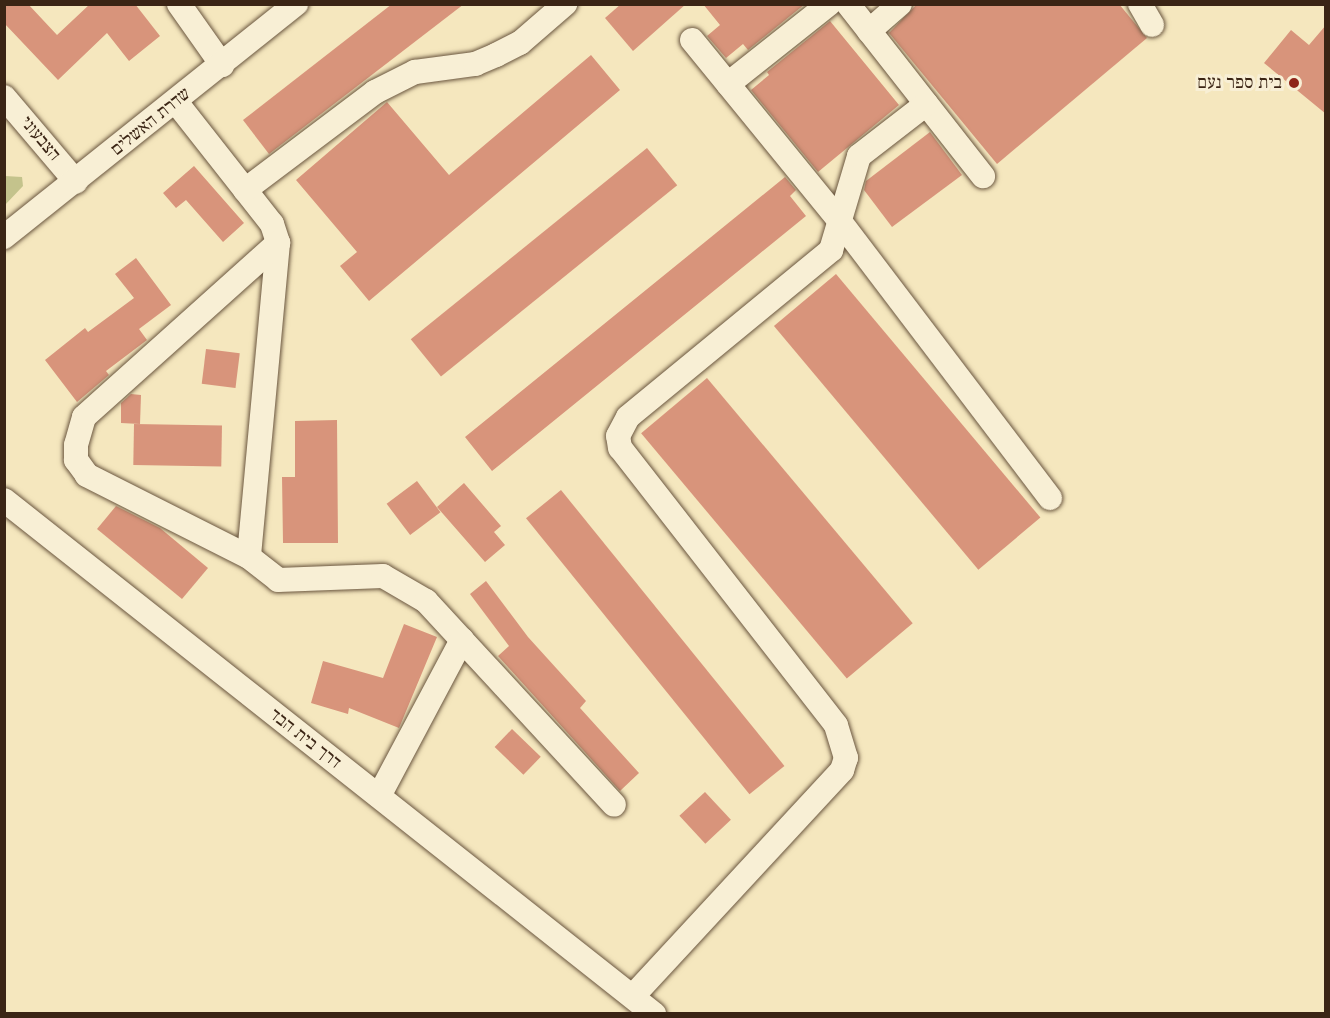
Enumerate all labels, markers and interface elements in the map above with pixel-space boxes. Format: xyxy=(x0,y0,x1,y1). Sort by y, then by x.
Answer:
place label: בית ספר נעם xyxy=(1197,72,1282,94)
marker: בית ספר נעם xyxy=(1287,76,1301,90)
street label: שדרת האשלים xyxy=(107,83,195,161)
street label: הצבעוני xyxy=(15,112,65,166)
street label: דרך בית הבד xyxy=(265,704,345,774)

